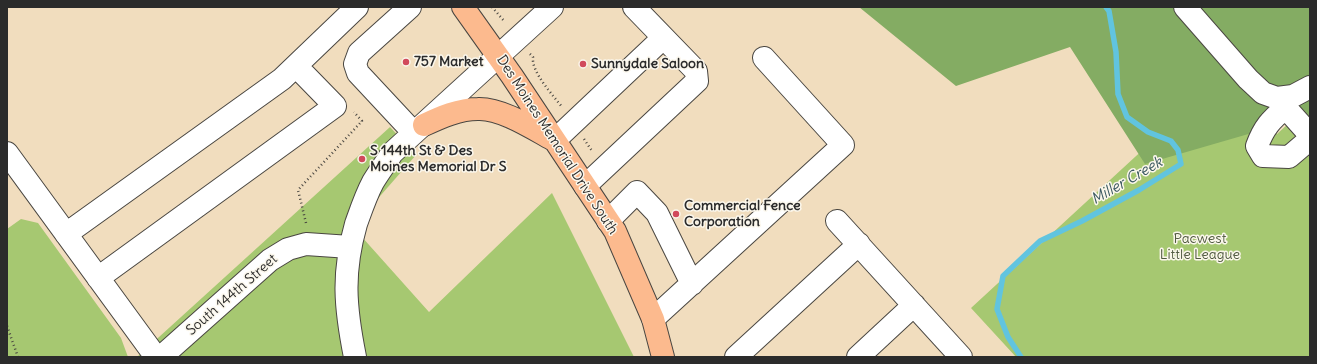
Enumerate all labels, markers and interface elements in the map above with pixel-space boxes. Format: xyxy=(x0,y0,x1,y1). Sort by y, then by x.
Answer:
street label: Des Moines Memorial Drive South xyxy=(493,52,621,238)
place label: 757 Market xyxy=(414,54,483,70)
place label: Sunnydale Saloon xyxy=(591,56,704,72)
marker: 757 Market xyxy=(401,57,411,67)
marker: Sunnydale Saloon xyxy=(578,59,588,69)
place label: S 144th St & Des Moines Memorial Dr S xyxy=(370,143,507,176)
water label: Miller Creek xyxy=(1088,153,1166,209)
marker: S 144th St & Des Moines Memorial Dr S xyxy=(357,154,367,164)
place label: Commercial Fence Corporation xyxy=(684,198,801,230)
marker: Commercial Fence Corporation xyxy=(671,209,681,219)
park label: Pacwest Little League xyxy=(1160,231,1240,264)
street label: South 144th Street xyxy=(183,251,281,339)

